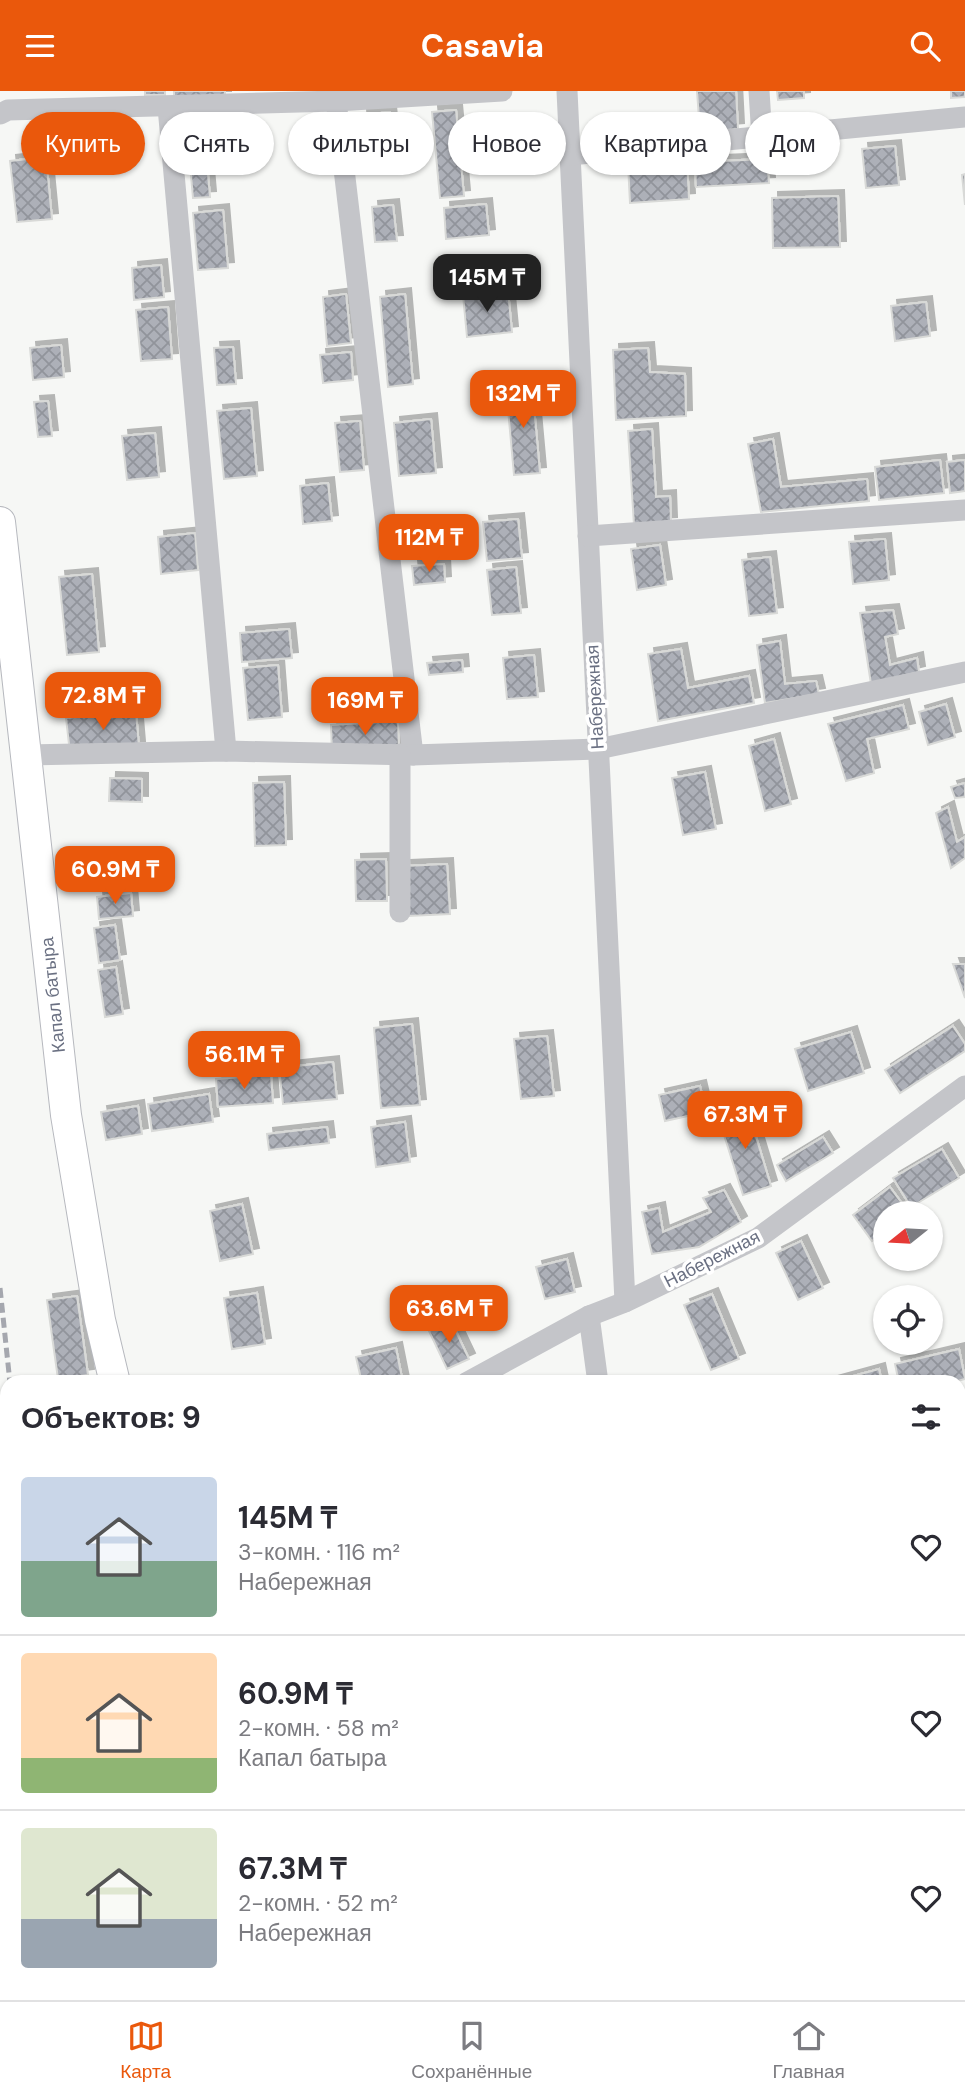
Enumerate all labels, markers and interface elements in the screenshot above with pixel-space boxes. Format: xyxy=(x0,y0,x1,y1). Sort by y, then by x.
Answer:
text: Casavia xyxy=(421,25,544,67)
icon: menu xyxy=(21,27,59,65)
icon: search xyxy=(906,27,944,65)
chip: Купить xyxy=(21,112,145,175)
chip: Снять xyxy=(159,112,274,175)
chip: Фильтры xyxy=(288,112,434,175)
chip: Новое xyxy=(448,112,566,175)
chip: Квартира xyxy=(580,112,731,175)
chip: Дом xyxy=(745,112,840,175)
pin: 145M ₸ xyxy=(430,255,544,314)
text: 145M ₸ xyxy=(449,262,525,292)
pin: 132M ₸ xyxy=(466,371,580,430)
text: 132M ₸ xyxy=(486,378,560,408)
pin: 112M ₸ xyxy=(372,515,486,574)
text: 112M ₸ xyxy=(395,522,463,552)
street label: Набережная xyxy=(580,644,610,750)
pin: 72.8M ₸ xyxy=(38,673,168,732)
pin: 169M ₸ xyxy=(308,677,422,737)
text: 72.8M ₸ xyxy=(61,680,145,710)
text: 169M ₸ xyxy=(327,685,403,715)
pin: 60.9M ₸ xyxy=(50,847,180,906)
text: 60.9M ₸ xyxy=(71,854,159,884)
street label: Капал батыра xyxy=(35,935,71,1054)
pin: 56.1M ₸ xyxy=(179,1031,309,1091)
text: 56.1M ₸ xyxy=(204,1039,284,1069)
pin: 67.3M ₸ xyxy=(680,1091,810,1151)
text: 67.3M ₸ xyxy=(703,1099,787,1129)
north arrow xyxy=(873,1201,943,1271)
map controls xyxy=(873,1201,943,1355)
street label: Набережная xyxy=(660,1225,764,1293)
pin: 63.6M ₸ xyxy=(384,1285,514,1345)
button: locate xyxy=(873,1285,943,1355)
text: 63.6M ₸ xyxy=(406,1293,492,1323)
text: Объектов: 9 xyxy=(21,1398,201,1437)
icon: filters xyxy=(907,1398,945,1436)
text: 145M ₸ xyxy=(238,1498,337,1537)
icon: home xyxy=(77,1505,161,1589)
icon: heart xyxy=(907,1528,945,1566)
text: 3-комн. · 116 m² xyxy=(238,1537,400,1567)
text: Набережная xyxy=(238,1567,372,1597)
text: 60.9M ₸ xyxy=(238,1674,353,1713)
icon: home xyxy=(77,1681,161,1765)
icon: heart xyxy=(907,1704,945,1742)
text: 2-комн. · 58 m² xyxy=(238,1713,399,1743)
text: Капал батыра xyxy=(238,1743,387,1773)
text: 67.3M ₸ xyxy=(238,1849,347,1888)
icon: home xyxy=(77,1856,161,1940)
icon: heart xyxy=(907,1879,945,1917)
text: 2-комн. · 52 m² xyxy=(238,1888,398,1918)
text: Набережная xyxy=(238,1918,372,1948)
tab: Карта xyxy=(120,2017,171,2084)
tab: Сохранённые xyxy=(411,2017,532,2084)
tab: Главная xyxy=(773,2017,845,2084)

